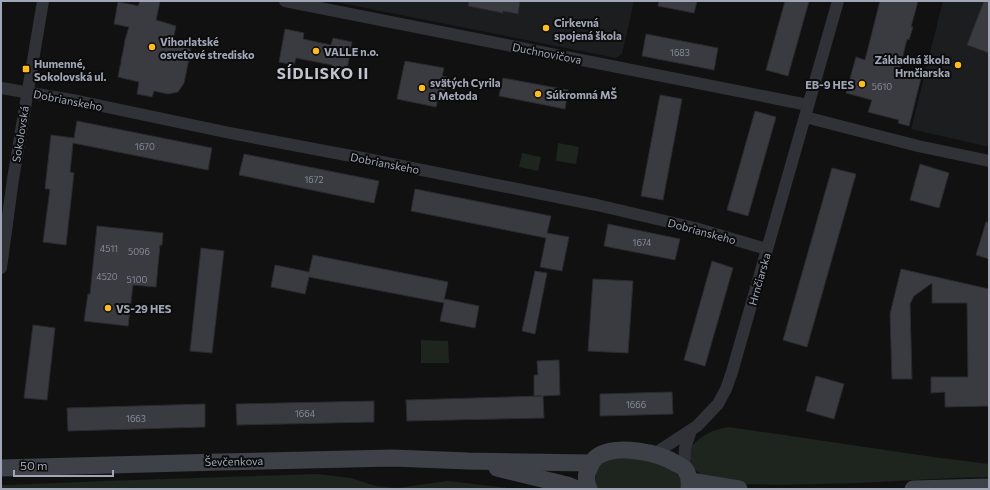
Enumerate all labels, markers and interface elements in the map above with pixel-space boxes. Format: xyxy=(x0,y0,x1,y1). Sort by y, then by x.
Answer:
place label: Cirkevná spojená škola xyxy=(554,16,622,42)
marker: Cirkevná spojená škola xyxy=(541,23,551,33)
place label: Vihorlatské osvetové stredisko xyxy=(160,35,255,61)
street label: Duchnovičova xyxy=(511,40,583,66)
marker: Vihorlatské osvetové stredisko xyxy=(147,42,157,52)
place label: VALLE n.o. xyxy=(324,45,379,58)
marker: VALLE n.o. xyxy=(311,46,321,56)
house number: 1683 xyxy=(670,47,690,58)
place label: Základná škola Hrnčiarska xyxy=(874,53,950,79)
place label: Humenné, Sokolovská ul. xyxy=(34,57,107,83)
marker: Základná škola Hrnčiarska xyxy=(953,60,963,70)
marker: Humenné, Sokolovská ul. xyxy=(21,64,31,74)
district label: SÍDLISKO II xyxy=(277,64,369,82)
place label: svätých Cyrila a Metoda xyxy=(430,76,501,102)
place label: EB-9 HES xyxy=(805,78,854,91)
marker: EB-9 HES xyxy=(857,79,867,89)
house number: 5610 xyxy=(872,81,892,92)
marker: svätých Cyrila a Metoda xyxy=(417,83,427,93)
street label: Dobrianskeho xyxy=(32,87,104,113)
place label: Súkromná MŠ xyxy=(546,87,618,101)
marker: Súkromná MŠ xyxy=(533,89,543,99)
street label: Sokolovská xyxy=(9,105,31,163)
house number: 1670 xyxy=(135,141,155,152)
street label: Dobrianskeho xyxy=(349,150,421,176)
house number: 1672 xyxy=(304,174,324,185)
street label: Dobrianskeho xyxy=(667,216,738,246)
house number: 1674 xyxy=(633,237,652,248)
house number: 4511 xyxy=(100,243,118,254)
house number: 5096 xyxy=(128,246,150,257)
street label: Hrnčiarska xyxy=(745,251,773,307)
house number: 4520 xyxy=(96,271,118,282)
house number: 5100 xyxy=(127,274,148,285)
place label: VS-29 HES xyxy=(116,302,172,315)
marker: VS-29 HES xyxy=(103,303,113,313)
house number: 1666 xyxy=(626,399,646,410)
house number: 1664 xyxy=(295,408,316,419)
house number: 1663 xyxy=(126,413,146,424)
scale bar xyxy=(14,452,113,478)
street label: Ševčenkova xyxy=(205,453,263,468)
text: 50 m xyxy=(20,458,48,472)

